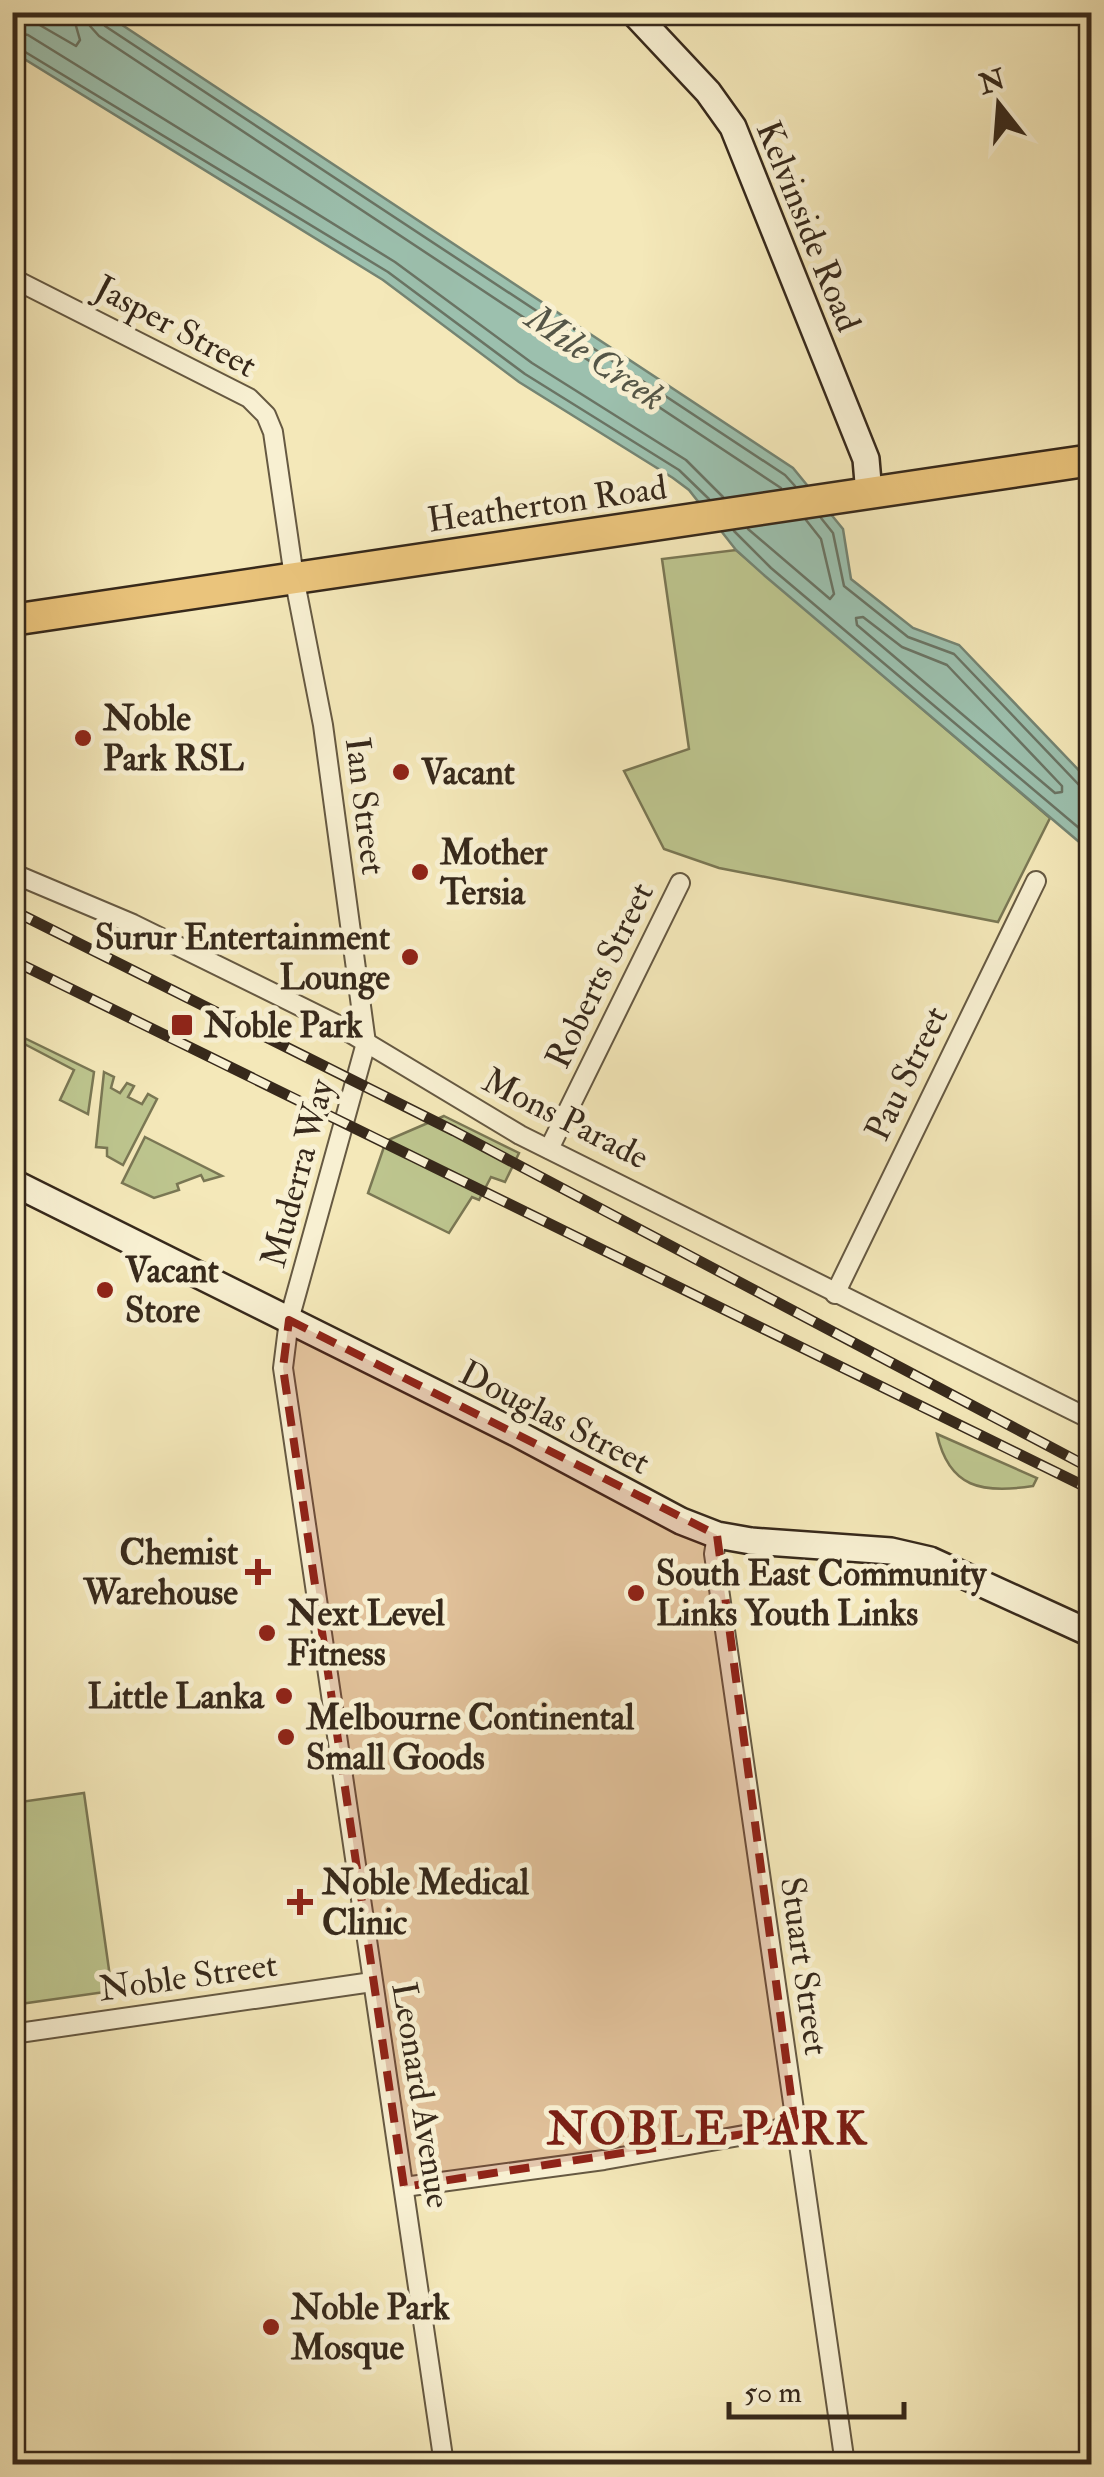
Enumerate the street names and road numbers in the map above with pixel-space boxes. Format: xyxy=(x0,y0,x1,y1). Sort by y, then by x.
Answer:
street label: Kelvinside Road xyxy=(746,115,870,338)
street label: Jasper Street xyxy=(86,265,264,388)
street label: Heatherton Road xyxy=(425,465,670,543)
street label: Ian Street xyxy=(335,735,395,877)
street label: Roberts Street xyxy=(536,875,664,1076)
street label: Pau Street xyxy=(856,999,958,1148)
street label: Mons Parade xyxy=(475,1058,656,1180)
street label: Muderra Way xyxy=(252,1074,344,1272)
street label: Douglas Street xyxy=(452,1351,657,1485)
street label: Stuart Street xyxy=(770,1874,838,2058)
street label: Noble Street xyxy=(96,1943,280,2011)
street label: Leonard Avenue xyxy=(381,1979,461,2211)

